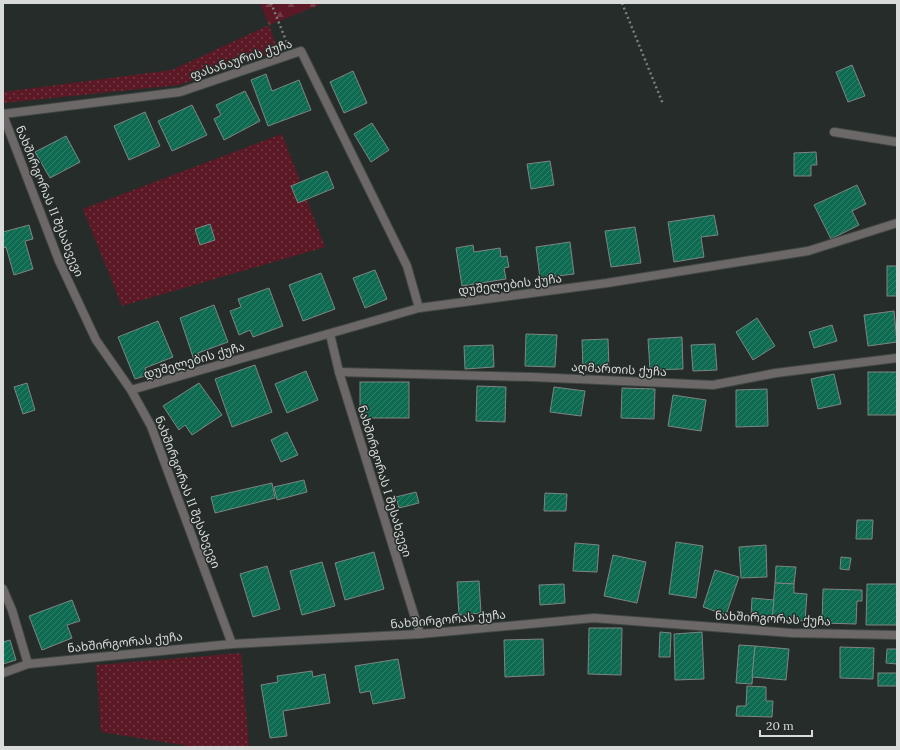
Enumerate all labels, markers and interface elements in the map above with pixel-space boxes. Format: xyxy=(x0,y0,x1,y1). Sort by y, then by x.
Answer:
street label: ფასანაურის ქუჩა xyxy=(188,35,294,83)
street label: ნახშირგორას II შესახვევი xyxy=(13,123,87,279)
street label: დუშელების ქუჩა xyxy=(457,270,563,299)
street label: დუშელების ქუჩა xyxy=(142,338,247,383)
street label: აღმართის ქუჩა xyxy=(571,359,667,380)
street label: ნახშირგორას I შესახვევი xyxy=(355,403,415,559)
street label: ნახშირგორას II შესახვევი xyxy=(152,414,224,570)
street label: ნახშირგორას ქუჩა xyxy=(390,606,506,632)
street label: ნახშირგორას ქუჩა xyxy=(715,607,831,629)
street label: ნახშირგორას ქუჩა xyxy=(67,628,183,656)
scale bar xyxy=(760,712,812,738)
text: 20 m xyxy=(766,718,794,733)

